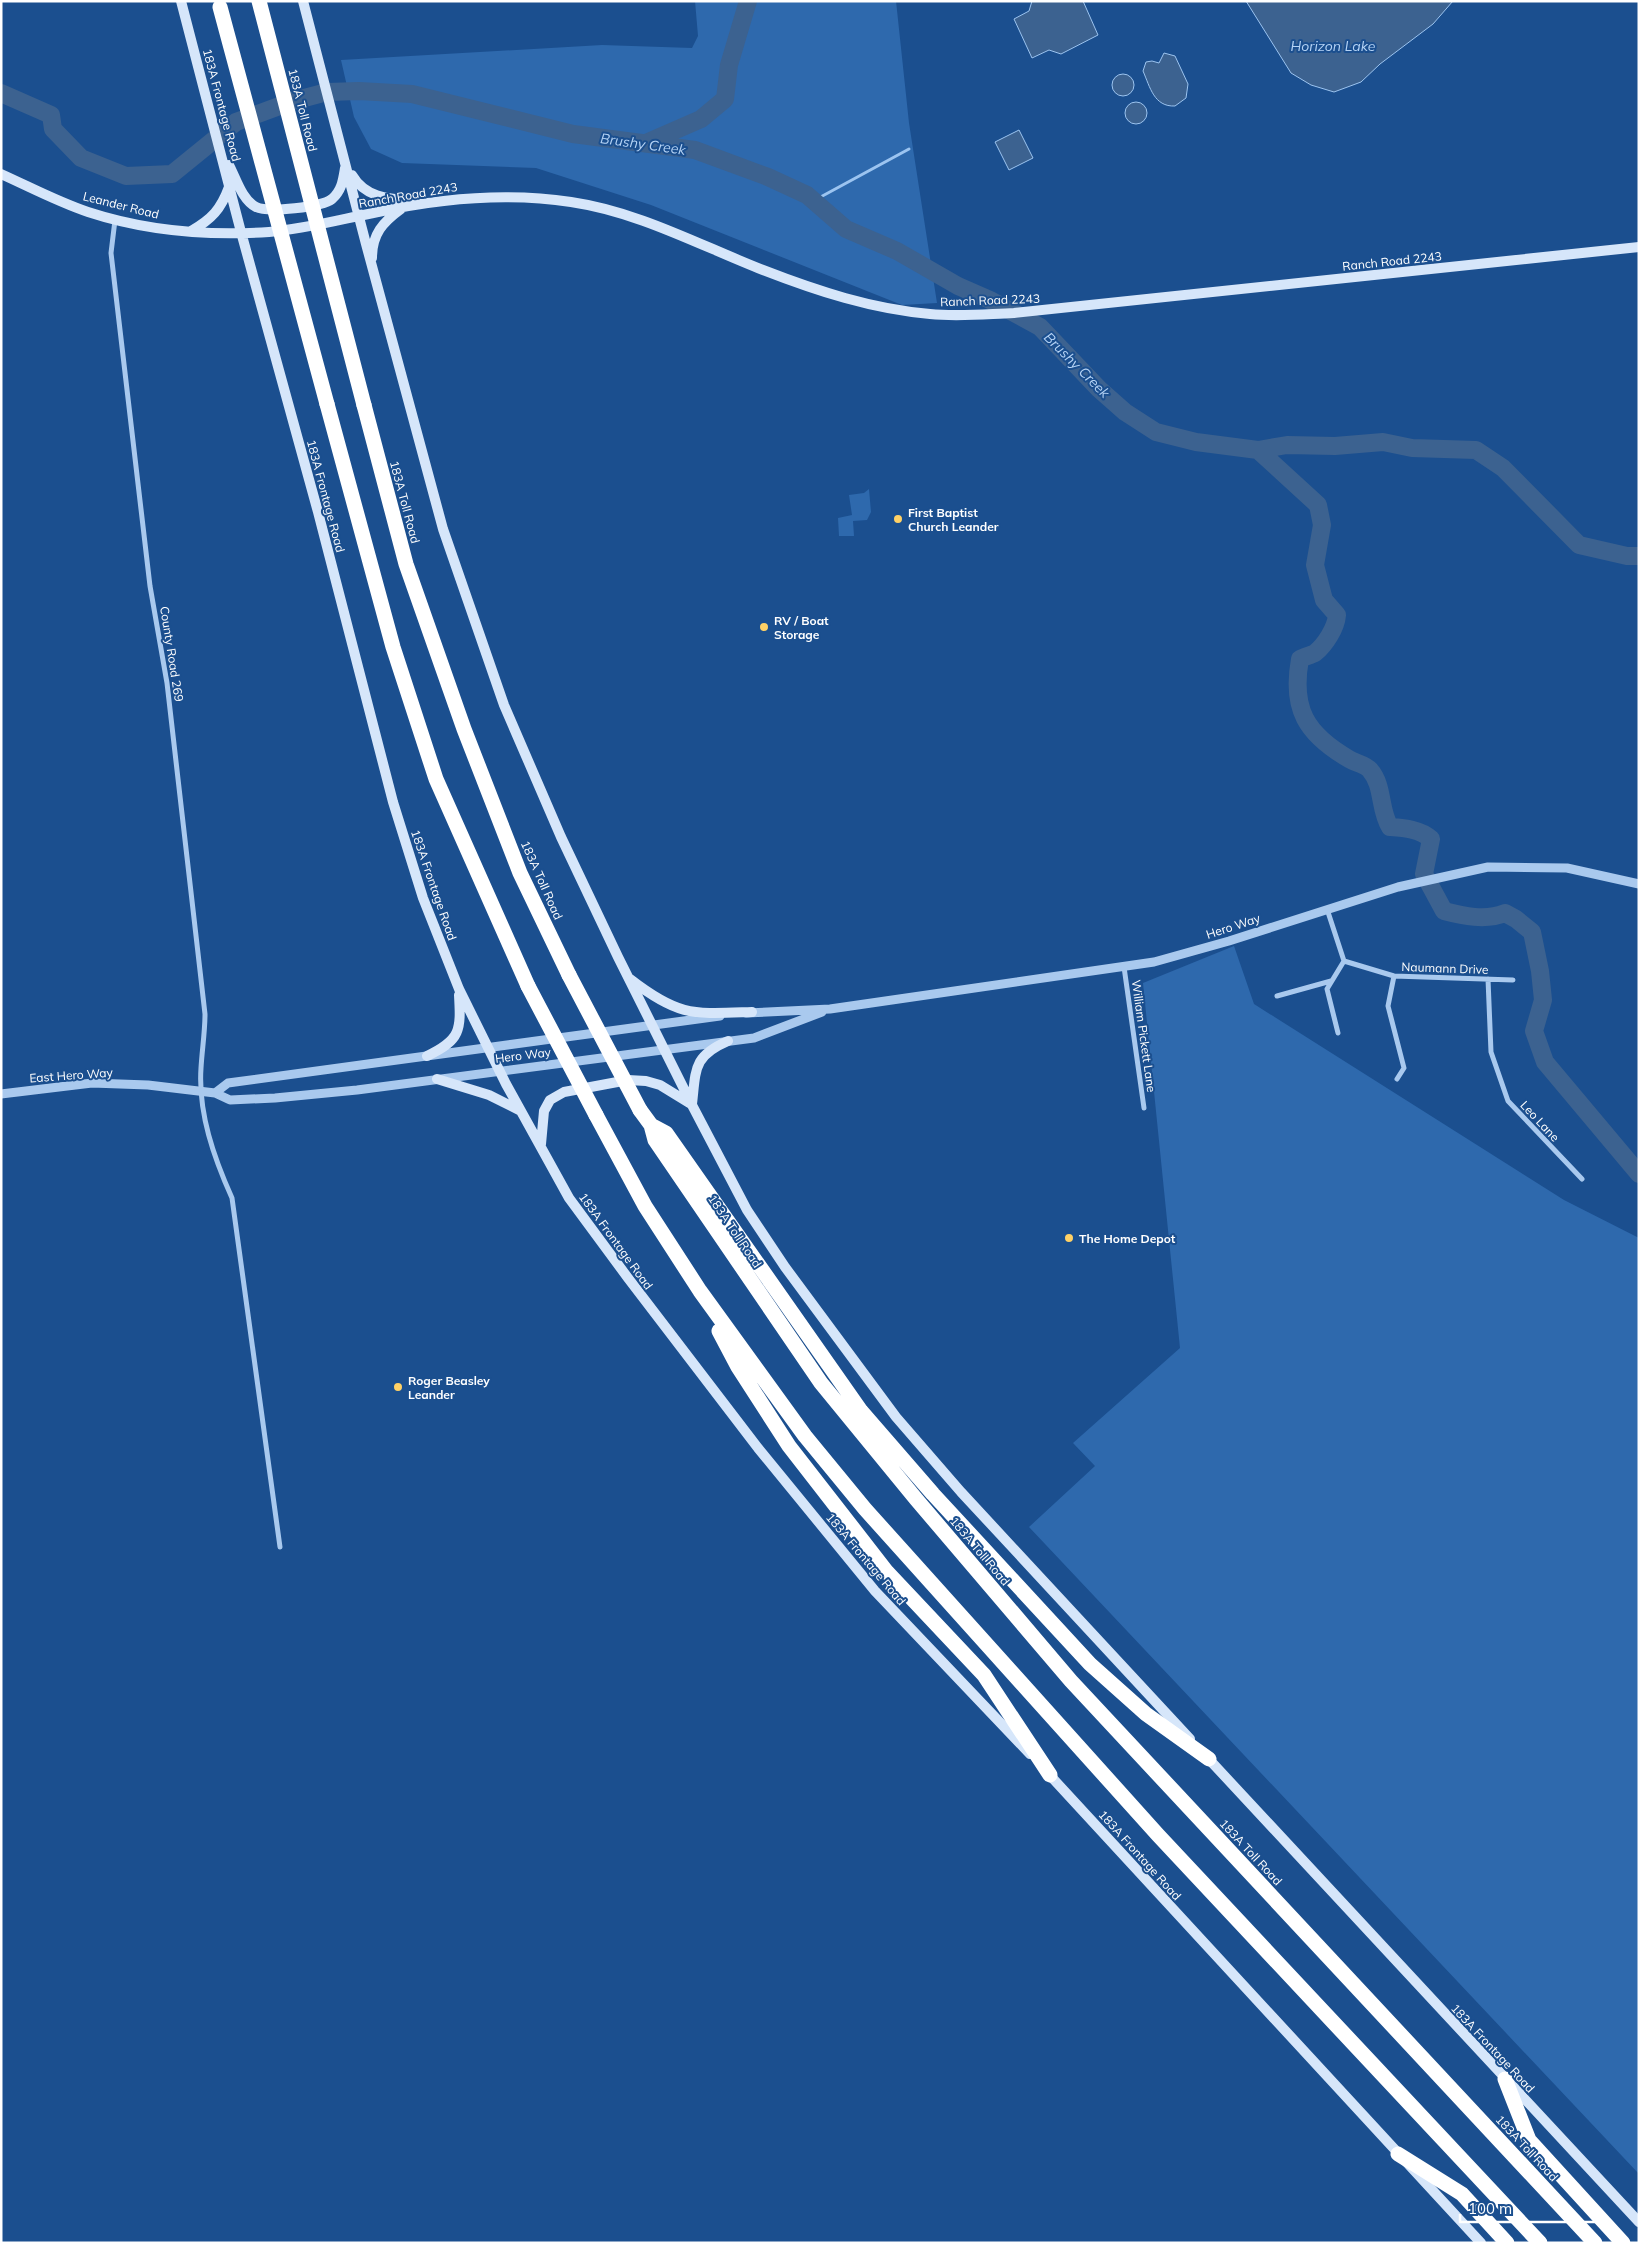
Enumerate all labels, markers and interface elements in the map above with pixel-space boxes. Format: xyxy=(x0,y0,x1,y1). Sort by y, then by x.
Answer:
water label: Horizon Lake xyxy=(1291,37,1376,55)
street label: 183A Frontage Road xyxy=(200,47,244,163)
street label: 183A Toll Road xyxy=(285,67,321,153)
water label: Brushy Creek xyxy=(599,129,688,159)
street label: Ranch Road 2243 xyxy=(357,179,459,211)
street label: Leander Road xyxy=(81,188,161,222)
street label: Ranch Road 2243 xyxy=(1341,248,1443,274)
street label: Ranch Road 2243 xyxy=(940,291,1040,309)
water label: Brushy Creek xyxy=(1040,328,1114,402)
street label: 183A Frontage Road xyxy=(304,438,348,554)
street label: 183A Toll Road xyxy=(387,459,423,545)
place label: First Baptist Church Leander xyxy=(908,505,999,534)
marker: First Baptist Church Leander xyxy=(892,513,904,525)
street label: County Road 269 xyxy=(157,605,187,703)
place label: RV / Boat Storage xyxy=(774,613,829,642)
marker: RV / Boat Storage xyxy=(758,621,770,633)
street label: 183A Frontage Road xyxy=(408,828,460,942)
street label: 183A Toll Road xyxy=(518,838,566,922)
street label: Hero Way xyxy=(1204,910,1263,942)
street label: Naumann Drive xyxy=(1401,959,1489,977)
street label: William Pickett Lane xyxy=(1129,979,1159,1093)
street label: Hero Way xyxy=(494,1044,552,1066)
street label: East Hero Way xyxy=(29,1065,114,1085)
street label: Leo Lane xyxy=(1517,1097,1563,1145)
street label: 183A Frontage Road xyxy=(576,1190,656,1292)
street label: 183A Toll Road xyxy=(705,1192,765,1270)
place label: The Home Depot xyxy=(1079,1231,1176,1246)
marker: The Home Depot xyxy=(1063,1232,1075,1244)
place label: Roger Beasley Leander xyxy=(408,1373,490,1402)
marker: Roger Beasley Leander xyxy=(392,1381,404,1393)
street label: 183A Frontage Road xyxy=(823,1510,909,1608)
street label: 183A Toll Road xyxy=(947,1514,1013,1588)
street label: 183A Frontage Road xyxy=(1096,1807,1184,1903)
street label: 183A Toll Road xyxy=(1217,1816,1285,1888)
street label: 183A Frontage Road xyxy=(1448,2000,1538,2096)
street label: 183A Toll Road xyxy=(1493,2112,1561,2184)
scale bar xyxy=(1460,2192,1604,2224)
text: 100 m xyxy=(1468,2199,1512,2218)

